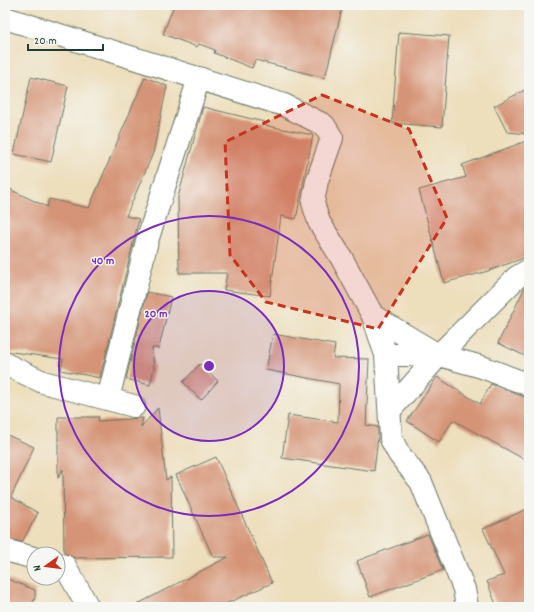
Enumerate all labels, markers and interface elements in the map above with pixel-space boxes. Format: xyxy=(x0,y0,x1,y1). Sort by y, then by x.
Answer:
scale bar xyxy=(28,26,103,52)
text: 20 m xyxy=(34,33,57,50)
text: 40 m xyxy=(92,253,114,270)
text: 20 m xyxy=(145,306,167,323)
centre of rings xyxy=(202,359,216,373)
north arrow xyxy=(26,546,66,586)
text: N xyxy=(30,563,47,573)

